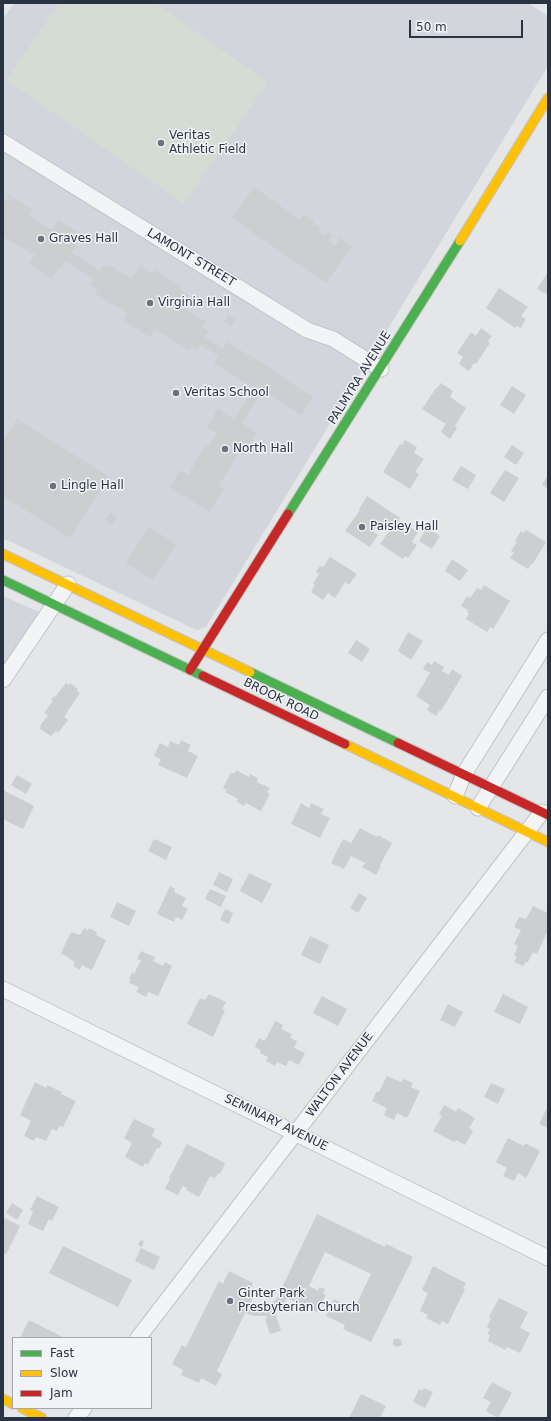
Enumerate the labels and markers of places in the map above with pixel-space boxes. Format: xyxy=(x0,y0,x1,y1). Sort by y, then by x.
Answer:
place label: Veritas Athletic Field xyxy=(169,129,246,157)
marker: Veritas Athletic Field xyxy=(156,138,166,148)
place label: Graves Hall xyxy=(49,232,118,246)
marker: Graves Hall xyxy=(36,234,46,244)
place label: Virginia Hall xyxy=(158,296,230,310)
marker: Virginia Hall xyxy=(145,298,155,308)
place label: Veritas School xyxy=(184,386,269,400)
marker: Veritas School xyxy=(171,388,181,398)
place label: North Hall xyxy=(233,442,293,456)
marker: North Hall xyxy=(220,444,230,454)
place label: Lingle Hall xyxy=(61,479,124,493)
marker: Lingle Hall xyxy=(48,481,58,491)
place label: Paisley Hall xyxy=(370,520,438,534)
marker: Paisley Hall xyxy=(357,522,367,532)
place label: Ginter Park Presbyterian Church xyxy=(238,1287,360,1315)
marker: Ginter Park Presbyterian Church xyxy=(225,1296,235,1306)

